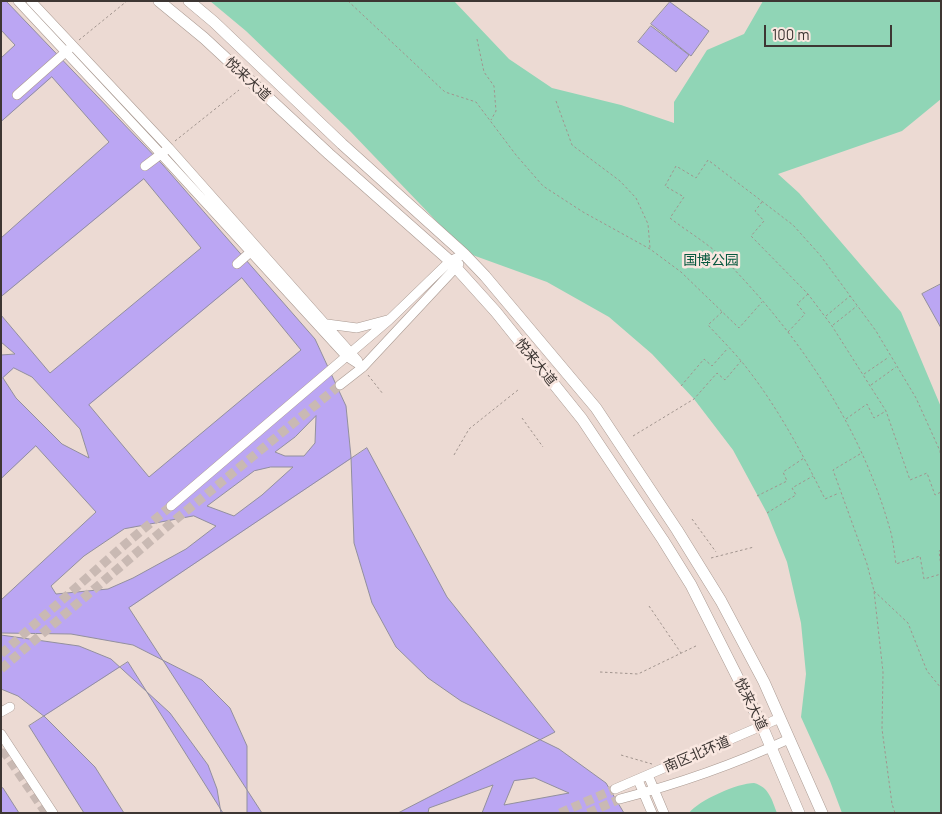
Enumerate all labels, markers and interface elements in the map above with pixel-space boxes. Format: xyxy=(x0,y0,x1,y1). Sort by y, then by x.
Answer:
scale bar xyxy=(767,15,894,47)
text: 100 m xyxy=(772,25,810,43)
street label: 悦来大道 xyxy=(222,54,274,104)
park label: 国博公园 xyxy=(683,252,739,268)
street label: 悦来大道 xyxy=(512,335,560,389)
street label: 悦来大道 xyxy=(731,675,771,733)
street label: 南区北环道 xyxy=(662,733,732,775)

